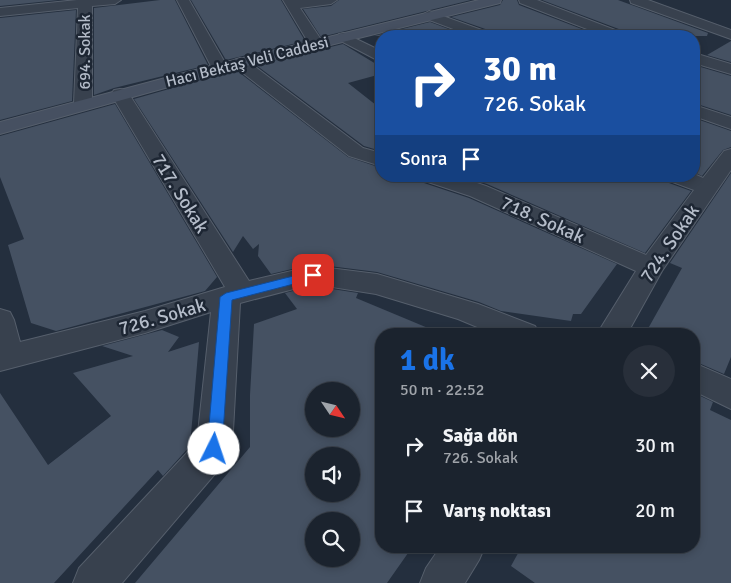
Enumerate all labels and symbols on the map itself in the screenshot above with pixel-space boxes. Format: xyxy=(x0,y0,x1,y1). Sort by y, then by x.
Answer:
street label: 694. Sokak xyxy=(75,14,95,90)
street label: Hacı Bektaş Veli Caddesi xyxy=(164,32,331,92)
street label: 717. Sokak xyxy=(146,149,214,238)
street label: 718. Sokak xyxy=(497,191,589,249)
street label: 724. Sokak xyxy=(635,200,705,287)
pin xyxy=(292,254,334,296)
street label: 726. Sokak xyxy=(116,293,209,341)
north arrow xyxy=(305,382,360,438)
position arrow xyxy=(187,422,239,474)

